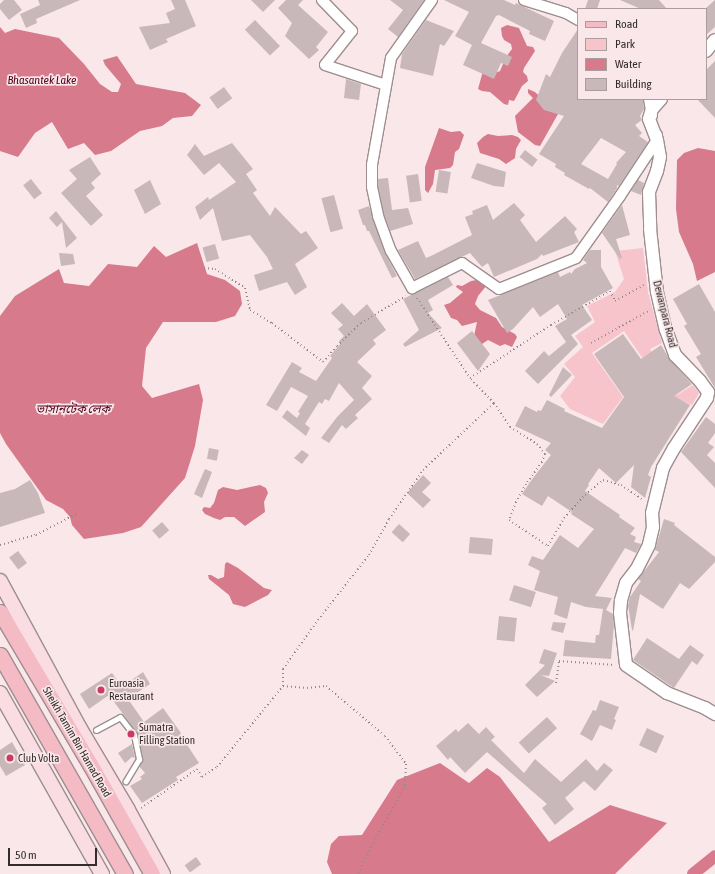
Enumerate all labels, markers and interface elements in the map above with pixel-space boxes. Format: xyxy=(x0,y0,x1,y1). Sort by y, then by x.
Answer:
legend xyxy=(577,8,707,100)
text: Road xyxy=(615,17,638,31)
text: Park xyxy=(615,37,635,51)
text: Water xyxy=(615,57,641,71)
water label: Bhasantek Lake xyxy=(7,74,77,88)
text: Building xyxy=(615,77,652,91)
street label: Dewanpara Road xyxy=(650,279,680,349)
water label: ভাসানটেক লেক xyxy=(36,403,110,417)
place label: Euroasia Restaurant xyxy=(109,677,154,703)
street label: Sheikh Tamim Bin Hamad Road xyxy=(40,685,114,799)
marker: Euroasia Restaurant xyxy=(96,685,106,695)
place label: Sumatra Filling Station xyxy=(139,721,195,747)
marker: Sumatra Filling Station xyxy=(126,729,136,739)
place label: Club Volta xyxy=(18,751,59,765)
marker: Club Volta xyxy=(5,753,15,763)
scale bar xyxy=(10,840,99,866)
text: 50 m xyxy=(15,848,37,862)

